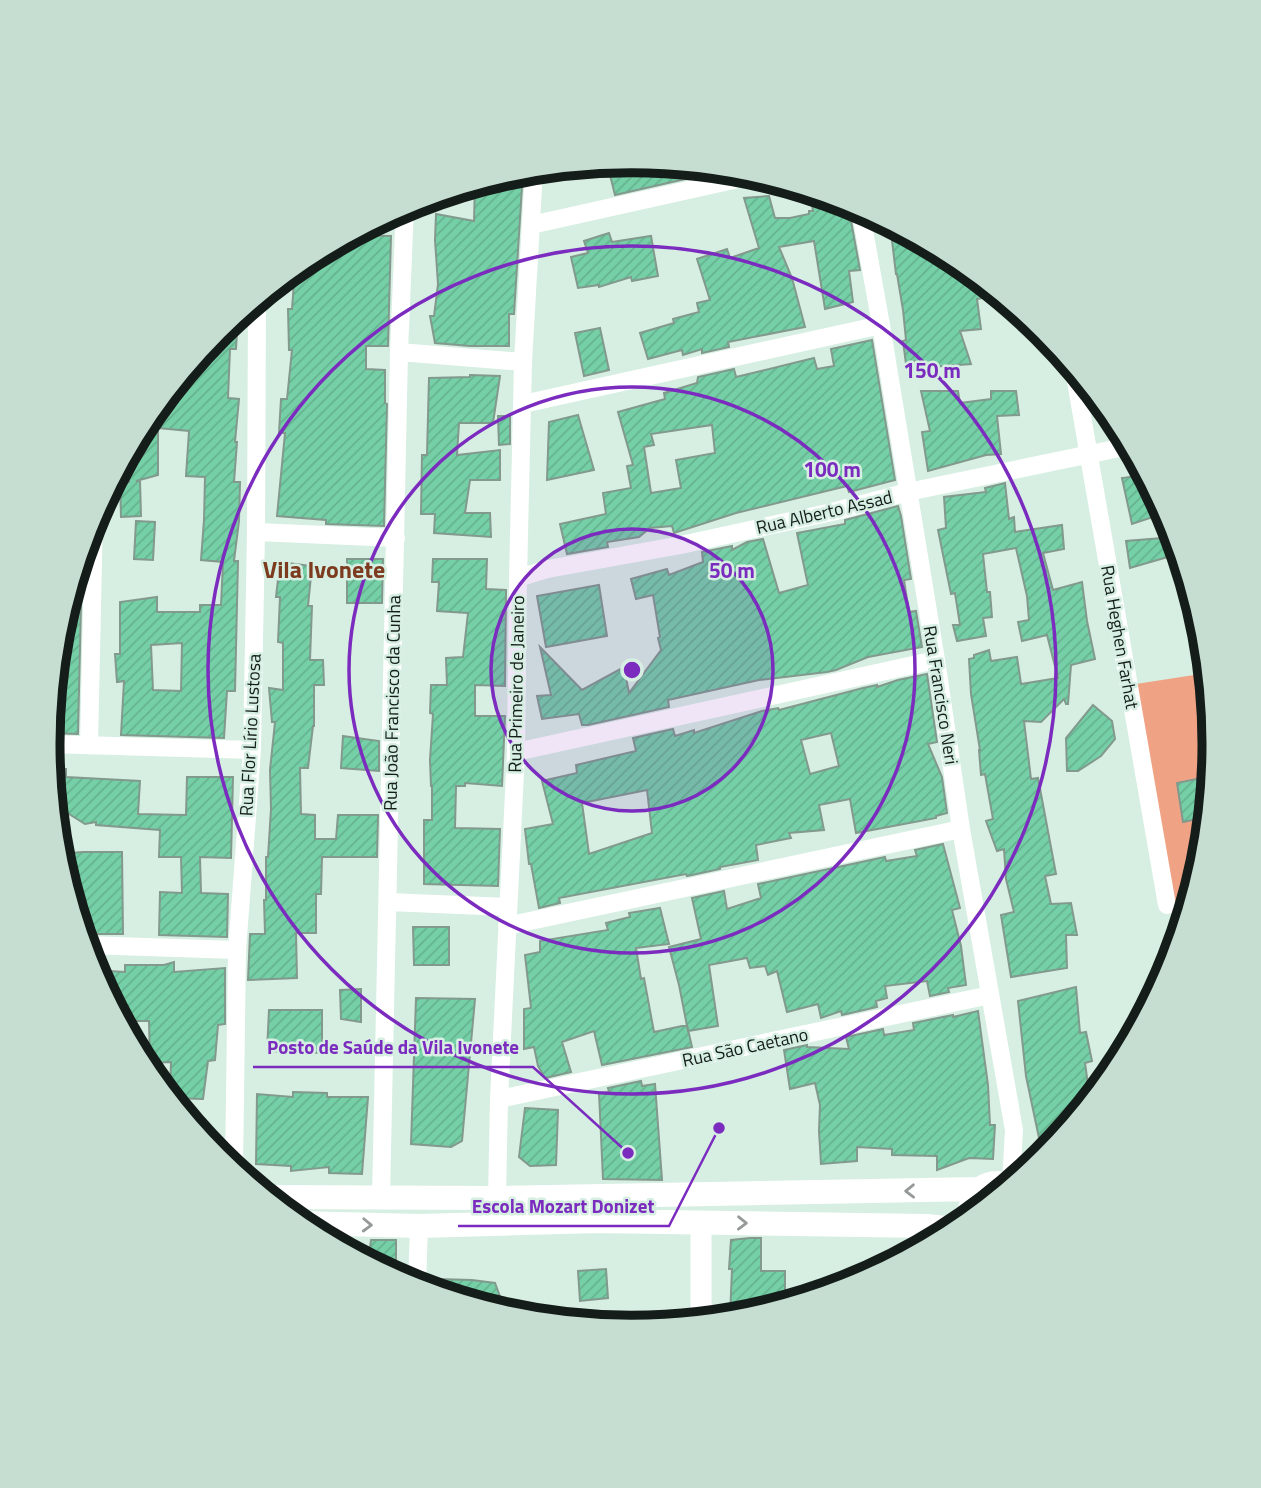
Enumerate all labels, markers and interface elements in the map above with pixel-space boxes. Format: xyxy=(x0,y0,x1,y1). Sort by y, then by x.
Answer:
text: 150 m xyxy=(903,354,961,386)
text: 100 m xyxy=(803,453,861,485)
street label: Rua Alberto Assad xyxy=(753,483,895,541)
district label: Vila Ivonete xyxy=(263,551,385,587)
text: 50 m xyxy=(709,554,755,586)
street label: Rua Heghen Farhat xyxy=(1094,563,1146,712)
street label: Rua João Francisco da Cunha xyxy=(377,595,407,811)
street label: Rua Primeiro de Janeiro xyxy=(501,595,531,773)
street label: Rua Francisco Neri xyxy=(917,624,965,766)
street label: Rua Flor Lírio Lustosa xyxy=(232,653,268,817)
centre of rings xyxy=(620,658,644,682)
street label: Rua São Caetano xyxy=(680,1020,810,1074)
callout: Posto de Saúde da Vila Ivonete xyxy=(253,1027,533,1067)
text: Posto de Saúde da Vila Ivonete xyxy=(267,1032,519,1061)
one-way arrow xyxy=(904,1183,915,1198)
callout: Escola Mozart Donizet xyxy=(458,1186,669,1226)
text: Escola Mozart Donizet xyxy=(472,1191,654,1220)
one-way arrow xyxy=(737,1215,747,1231)
one-way arrow xyxy=(362,1217,373,1232)

